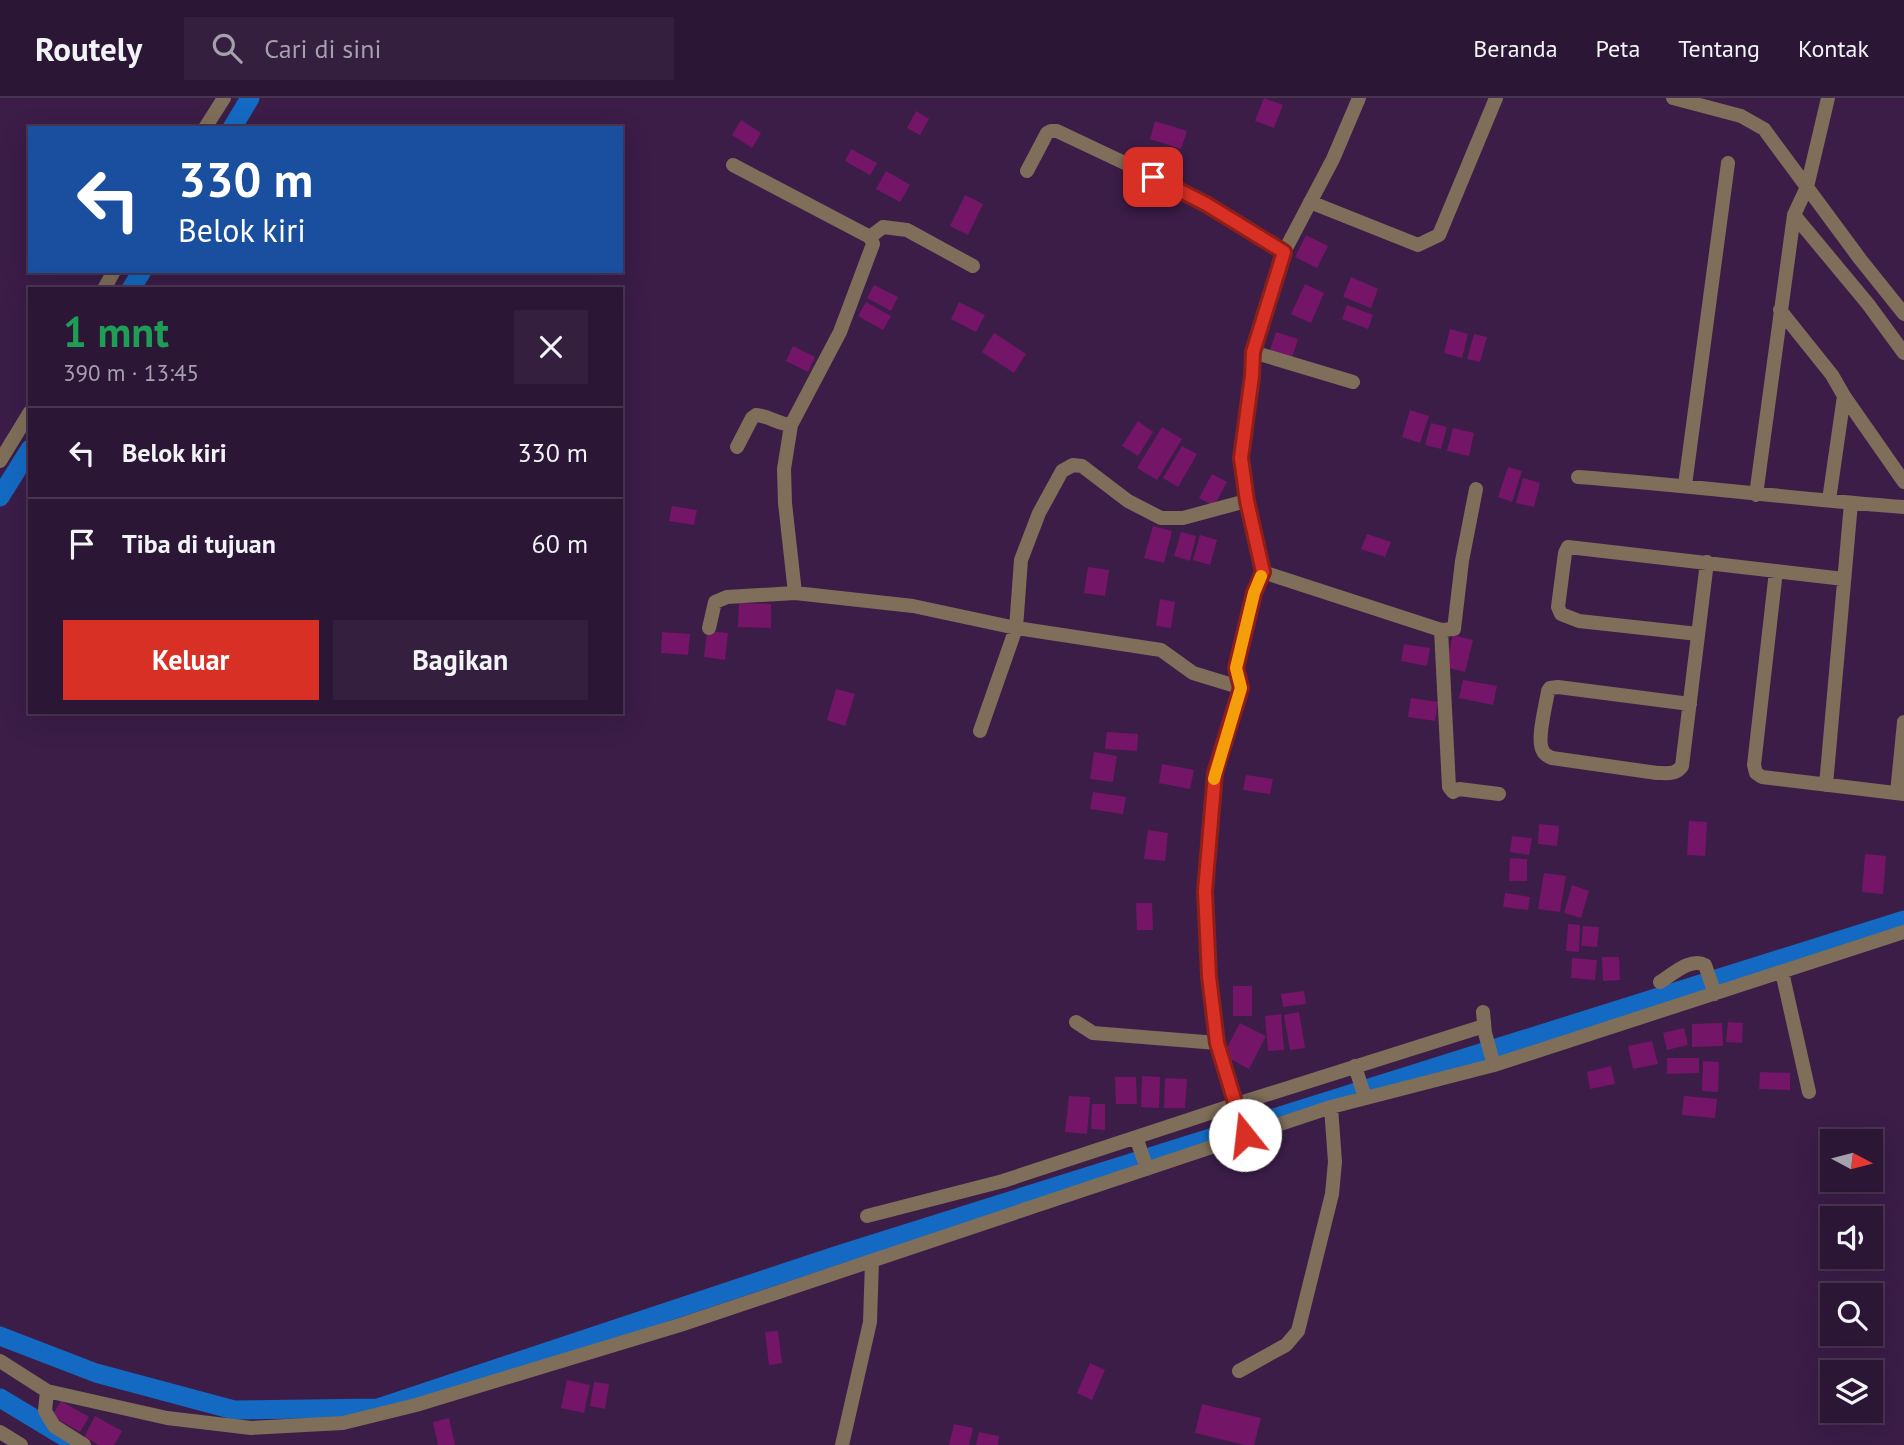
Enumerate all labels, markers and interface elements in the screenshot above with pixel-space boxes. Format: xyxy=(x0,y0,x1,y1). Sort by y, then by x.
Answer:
search box xyxy=(184,17,674,80)
text: Routely xyxy=(35,27,142,70)
icon: search xyxy=(208,29,246,67)
text: Cari di sini xyxy=(264,32,381,65)
text: Beranda xyxy=(1473,33,1558,64)
text: Peta xyxy=(1596,33,1640,64)
text: Tentang xyxy=(1678,33,1760,64)
text: Kontak xyxy=(1798,33,1869,64)
text: 330 m xyxy=(178,147,313,211)
pin xyxy=(1123,147,1183,207)
icon: left xyxy=(63,154,154,245)
icon: arrive xyxy=(1134,158,1172,196)
text: Belok kiri xyxy=(178,209,306,251)
text: 1 mnt xyxy=(63,304,169,359)
button: close xyxy=(514,310,588,384)
text: 390 m · 13:45 xyxy=(63,358,199,387)
icon: left xyxy=(63,434,101,472)
text: Belok kiri xyxy=(122,436,227,469)
text: 330 m xyxy=(517,436,588,469)
icon: arrive xyxy=(63,525,101,563)
text: Tiba di tujuan xyxy=(122,527,276,560)
text: 60 m xyxy=(532,527,588,560)
button: Keluar xyxy=(63,620,319,700)
button: Bagikan xyxy=(333,620,588,700)
position arrow xyxy=(1208,1098,1282,1172)
north arrow xyxy=(1820,1129,1883,1192)
map controls xyxy=(1820,1129,1883,1423)
button: sound xyxy=(1820,1206,1883,1269)
button: search xyxy=(1820,1283,1883,1346)
button: layers xyxy=(1820,1360,1883,1423)

